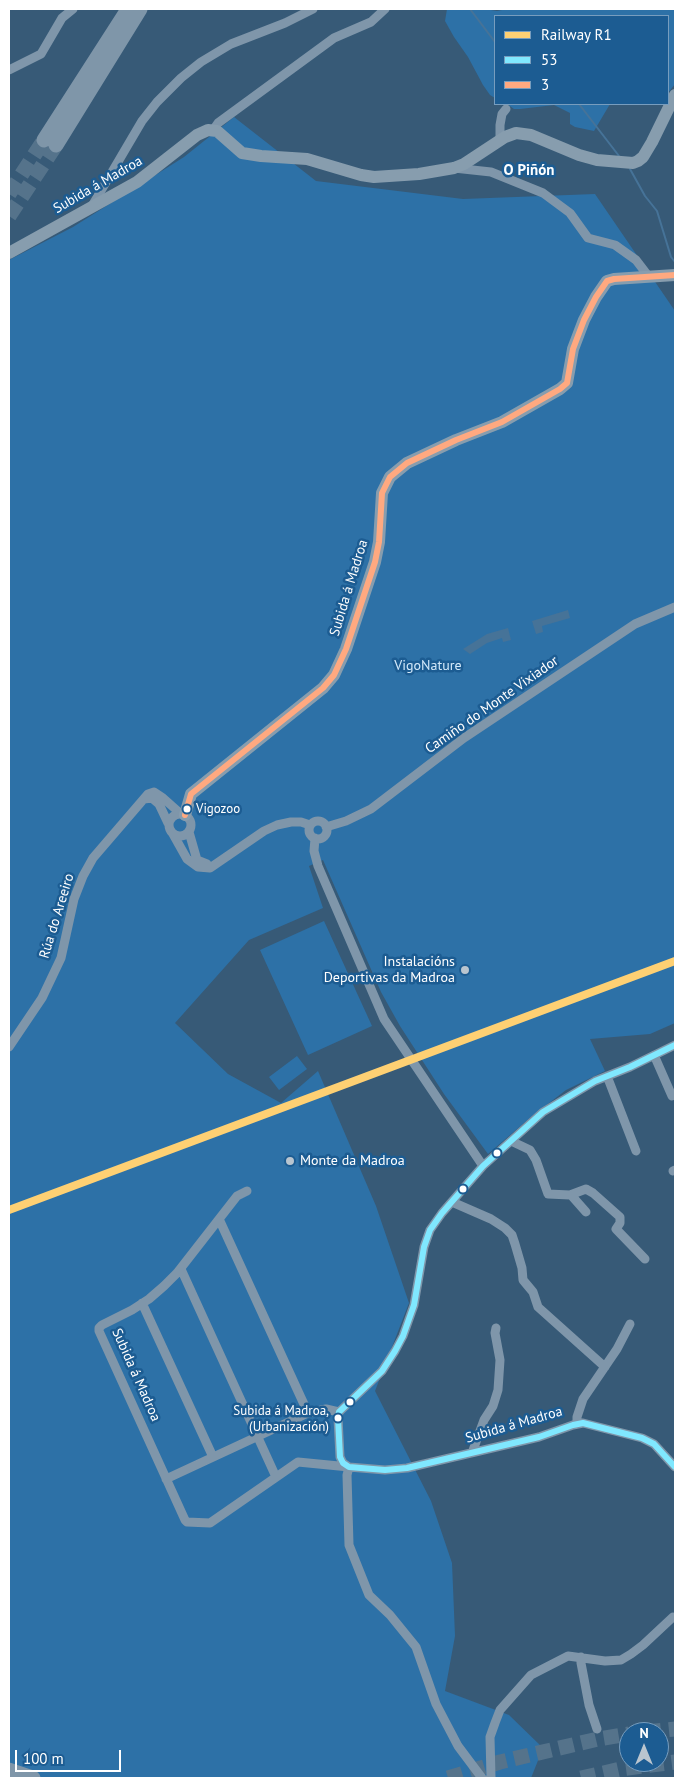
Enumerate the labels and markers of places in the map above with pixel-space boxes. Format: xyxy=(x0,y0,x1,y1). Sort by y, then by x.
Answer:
place label: Vigozoo xyxy=(196,801,240,817)
marker: Vigozoo xyxy=(182,804,192,814)
place label: Instalacións Deportivas da Madroa xyxy=(324,954,455,986)
marker: Instalacións Deportivas da Madroa xyxy=(459,964,471,976)
unlabelled marker xyxy=(492,1148,502,1158)
place label: Monte da Madroa xyxy=(300,1153,405,1169)
marker: Monte da Madroa xyxy=(284,1155,296,1167)
unlabelled marker xyxy=(458,1184,468,1194)
unlabelled marker xyxy=(345,1397,355,1407)
place label: Subida á Madroa, (Urbanización) xyxy=(233,1403,329,1434)
marker: Subida á Madroa, (Urbanización) xyxy=(333,1413,343,1423)

